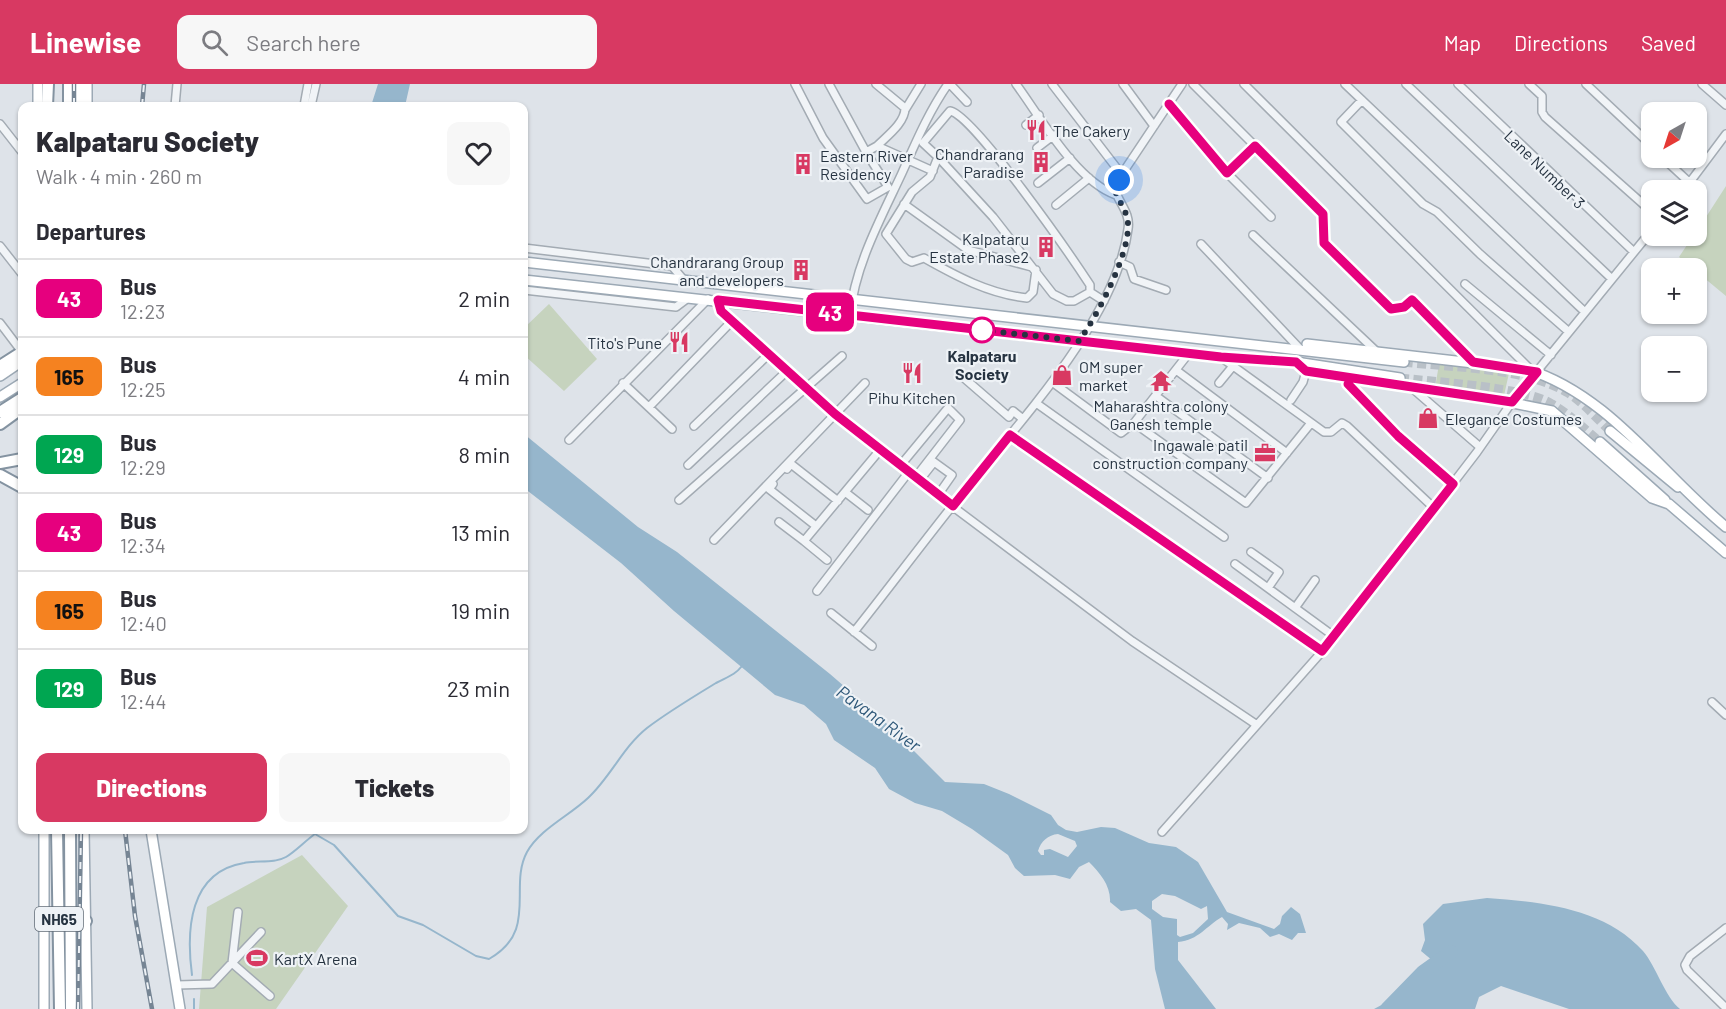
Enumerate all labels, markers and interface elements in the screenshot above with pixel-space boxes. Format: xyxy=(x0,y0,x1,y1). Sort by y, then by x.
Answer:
search box xyxy=(177,15,597,69)
text: Linewise xyxy=(30,25,141,59)
icon: search xyxy=(198,26,231,59)
text: Search here xyxy=(246,29,361,55)
text: Map xyxy=(1444,30,1481,55)
text: Directions xyxy=(1514,30,1608,55)
text: Saved xyxy=(1641,30,1696,55)
north arrow xyxy=(1641,102,1707,168)
map controls xyxy=(1641,102,1707,402)
restaurant icon: The Cakery xyxy=(1024,118,1048,142)
place label: The Cakery xyxy=(1053,121,1131,140)
button: heart xyxy=(447,122,510,185)
text: Kalpataru Society xyxy=(36,124,259,158)
street label: Lane Number 3 xyxy=(1501,126,1589,212)
place label: Chandrarang Paradise xyxy=(935,144,1024,181)
place label: Eastern River Residency xyxy=(820,146,913,183)
building icon: Chandrarang Paradise xyxy=(1029,150,1053,174)
building icon: Eastern River Residency xyxy=(791,152,815,176)
text: Walk · 4 min · 260 m xyxy=(36,164,202,188)
your location xyxy=(1104,165,1134,195)
button: layers xyxy=(1641,180,1707,246)
text: Departures xyxy=(36,218,146,244)
place label: Kalpataru Estate Phase2 xyxy=(929,229,1029,266)
building icon: Kalpataru Estate Phase2 xyxy=(1034,235,1058,259)
place label: Chandrarang Group and developers xyxy=(650,252,784,289)
building icon: Chandrarang Group and developers xyxy=(789,258,813,282)
button: + xyxy=(1641,258,1707,324)
text: Bus xyxy=(120,273,157,299)
text: 2 min xyxy=(458,285,510,311)
text: 43 xyxy=(57,286,81,311)
line badge: 43 xyxy=(803,292,857,332)
text: 12:23 xyxy=(120,299,165,323)
text: 43 xyxy=(818,300,842,325)
marker: Kalpataru Society xyxy=(969,317,995,343)
restaurant icon: Tito's Pune xyxy=(667,330,691,354)
place label: Tito's Pune xyxy=(587,333,662,352)
button: − xyxy=(1641,336,1707,402)
place label: Kalpataru Society xyxy=(947,346,1017,383)
text: Bus xyxy=(120,351,157,377)
place label: OM super market xyxy=(1079,357,1143,394)
restaurant icon: Pihu Kitchen xyxy=(900,361,924,385)
text: 4 min xyxy=(458,363,510,389)
shop icon: OM super market xyxy=(1050,363,1074,387)
text: 165 xyxy=(54,364,84,389)
temple icon: Maharashtra colony Ganesh temple xyxy=(1149,369,1173,393)
text: 12:25 xyxy=(120,377,166,401)
place label: Pihu Kitchen xyxy=(868,388,956,407)
place label: Maharashtra colony Ganesh temple xyxy=(1094,396,1229,433)
shop icon: Elegance Costumes xyxy=(1416,406,1440,430)
place label: Elegance Costumes xyxy=(1445,409,1582,428)
text: Bus xyxy=(120,429,157,455)
place label: Ingawale patil construction company xyxy=(1093,435,1249,472)
text: 8 min xyxy=(458,441,510,467)
office icon: Ingawale patil construction company xyxy=(1253,441,1277,465)
text: 129 xyxy=(54,442,84,467)
text: 12:29 xyxy=(120,455,166,479)
text: Bus xyxy=(120,507,157,533)
text: 13 min xyxy=(451,519,510,545)
text: 43 xyxy=(57,520,81,545)
text: 12:34 xyxy=(120,533,166,557)
text: Bus xyxy=(120,585,157,611)
text: 19 min xyxy=(451,597,510,623)
text: 165 xyxy=(54,598,84,623)
text: 12:40 xyxy=(120,611,167,635)
text: Bus xyxy=(120,663,157,689)
text: 23 min xyxy=(447,675,510,701)
text: 129 xyxy=(54,676,84,701)
water label: Pavana River xyxy=(833,680,926,756)
text: 12:44 xyxy=(120,689,167,713)
button: Directions xyxy=(36,753,267,822)
button: Tickets xyxy=(279,753,510,822)
road number: NH65 xyxy=(35,907,83,931)
sports icon: KartX Arena xyxy=(245,946,269,970)
place label: KartX Arena xyxy=(274,949,357,968)

